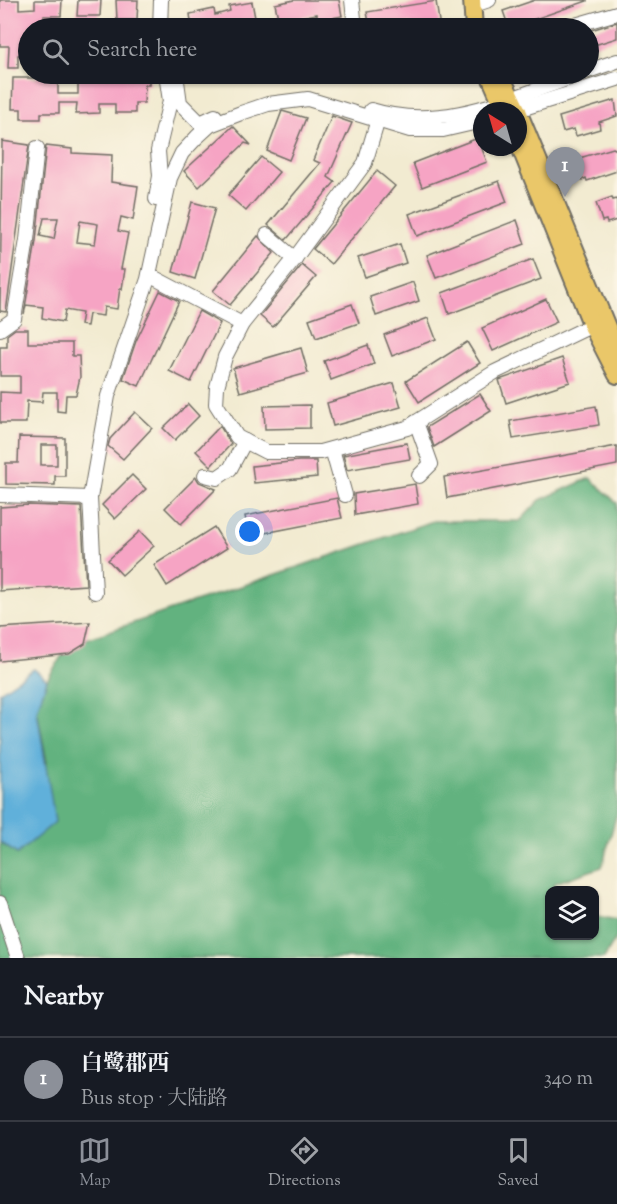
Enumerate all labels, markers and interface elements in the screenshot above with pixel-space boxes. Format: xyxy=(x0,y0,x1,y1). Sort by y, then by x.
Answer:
search box xyxy=(18,18,599,84)
icon: search xyxy=(39,35,72,68)
text: Search here xyxy=(87,35,197,67)
north arrow xyxy=(473,102,527,156)
pin: 1 xyxy=(546,148,584,197)
your location xyxy=(235,517,264,546)
map controls xyxy=(545,886,599,940)
button: layers xyxy=(545,886,599,940)
text: Nearby xyxy=(24,979,104,1016)
text: 白鹭郡西 xyxy=(81,1049,169,1081)
text: 1 xyxy=(40,1065,47,1094)
text: 340 m xyxy=(544,1065,593,1094)
text: Bus stop · 大陆路 xyxy=(81,1085,227,1114)
tab: Map xyxy=(78,1134,111,1193)
tab: Directions xyxy=(268,1134,341,1193)
tab: Saved xyxy=(497,1134,539,1193)

